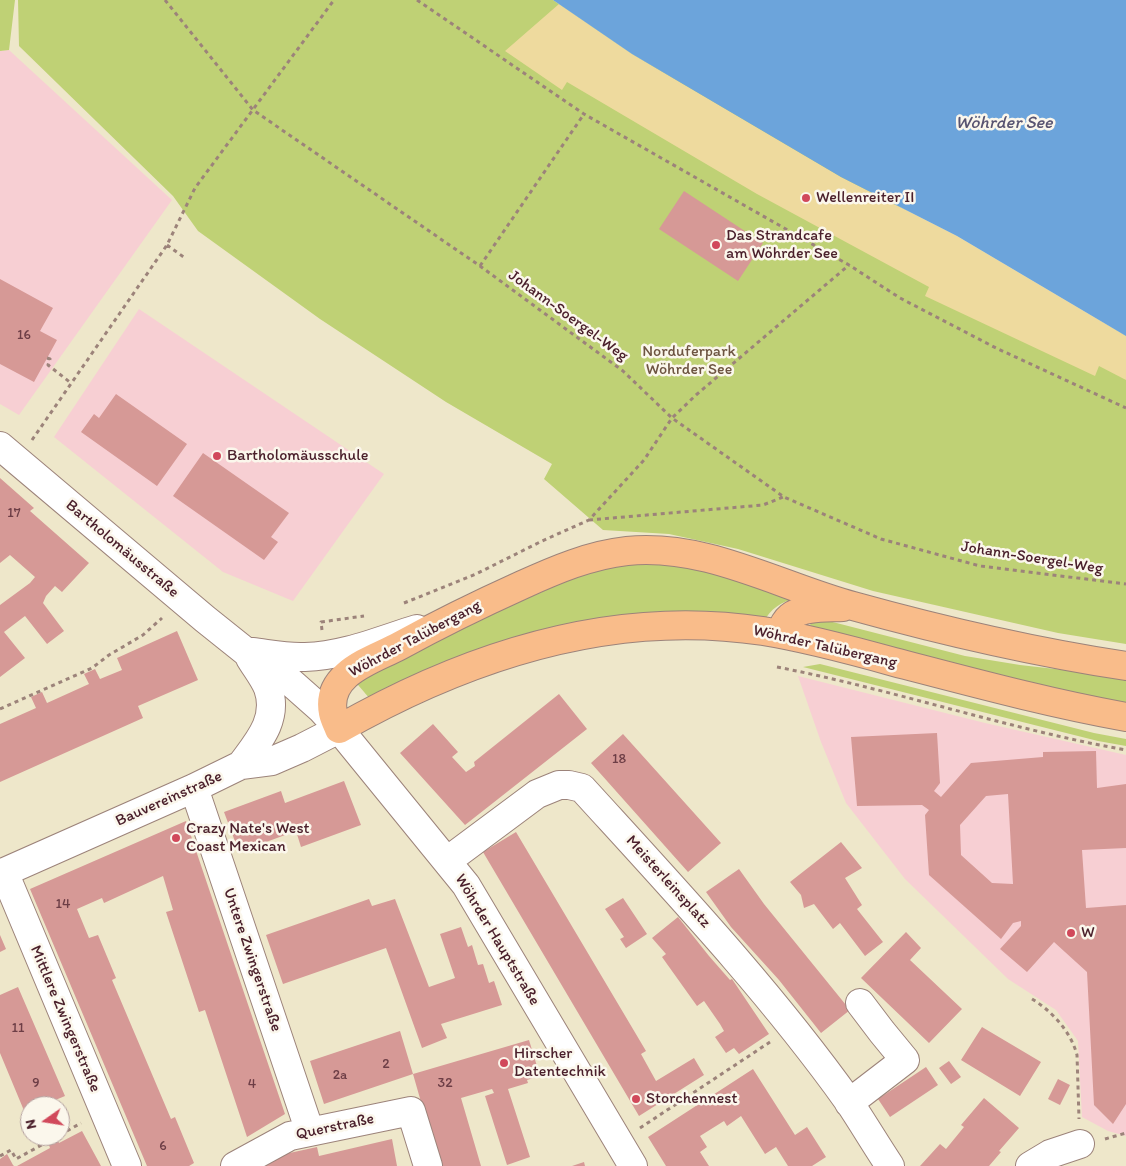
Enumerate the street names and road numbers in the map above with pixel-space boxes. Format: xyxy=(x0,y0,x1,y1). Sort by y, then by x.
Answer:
street label: Johann-Soergel-Weg xyxy=(504,266,632,366)
street label: Bartholomäusstraße xyxy=(61,496,183,602)
street label: Johann-Soergel-Weg xyxy=(960,537,1104,579)
street label: Wöhrder Talübergang xyxy=(346,596,484,682)
street label: Wöhrder Talübergang xyxy=(751,621,899,673)
street label: Bauvereinstraße xyxy=(113,767,225,831)
street label: Meisterleinsplatz xyxy=(621,832,715,932)
street label: Wöhrder Hauptstraße xyxy=(450,871,544,1009)
street label: Untere Zwingerstraße xyxy=(218,886,286,1034)
street label: Mittlere Zwingerstraße xyxy=(25,943,105,1095)
street label: Querstraße xyxy=(294,1109,376,1145)

